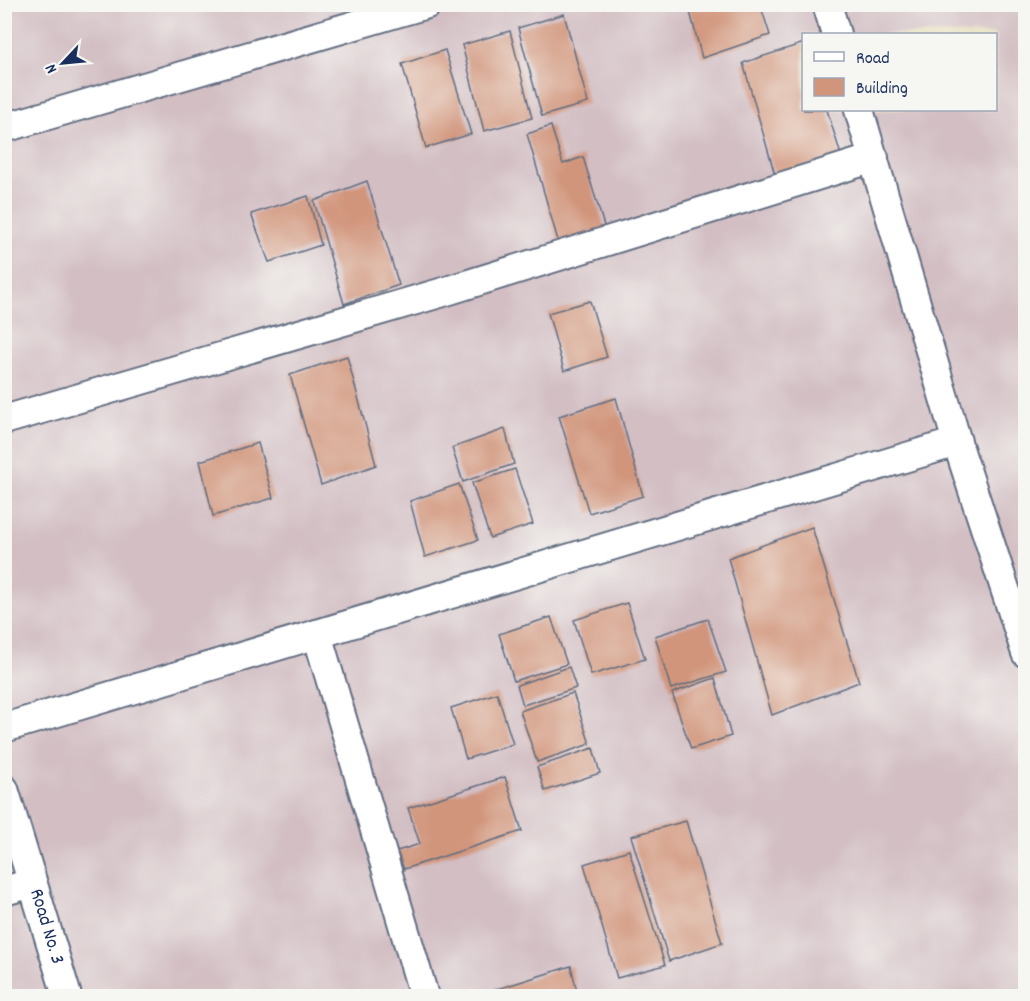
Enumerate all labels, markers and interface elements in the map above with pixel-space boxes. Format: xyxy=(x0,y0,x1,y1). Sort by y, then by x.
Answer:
north arrow xyxy=(33,33,93,93)
legend xyxy=(802,33,997,111)
text: Road xyxy=(856,47,890,72)
text: N xyxy=(40,60,64,77)
text: Building xyxy=(856,77,908,102)
street label: Road No. 3 xyxy=(21,886,71,968)

